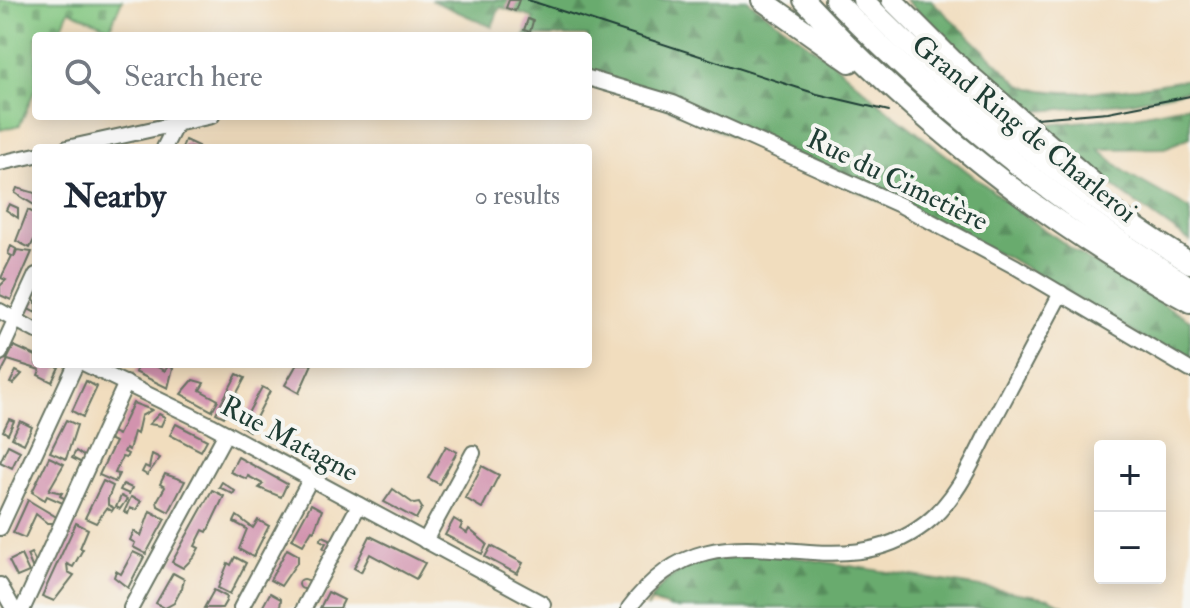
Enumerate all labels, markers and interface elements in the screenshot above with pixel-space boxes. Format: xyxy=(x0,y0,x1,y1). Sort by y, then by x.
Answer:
street label: Grand Ring de Charleroi xyxy=(904,28,1144,231)
search box xyxy=(32,32,592,120)
icon: search xyxy=(60,54,104,98)
text: Search here xyxy=(124,58,263,95)
street label: Rue du Cimetière xyxy=(801,121,994,239)
text: Nearby xyxy=(64,175,166,218)
text: 0 results xyxy=(475,180,560,212)
street label: Rue Matagne xyxy=(215,388,364,490)
map controls xyxy=(1094,440,1166,584)
button: + xyxy=(1094,440,1166,512)
button: − xyxy=(1094,512,1166,584)

